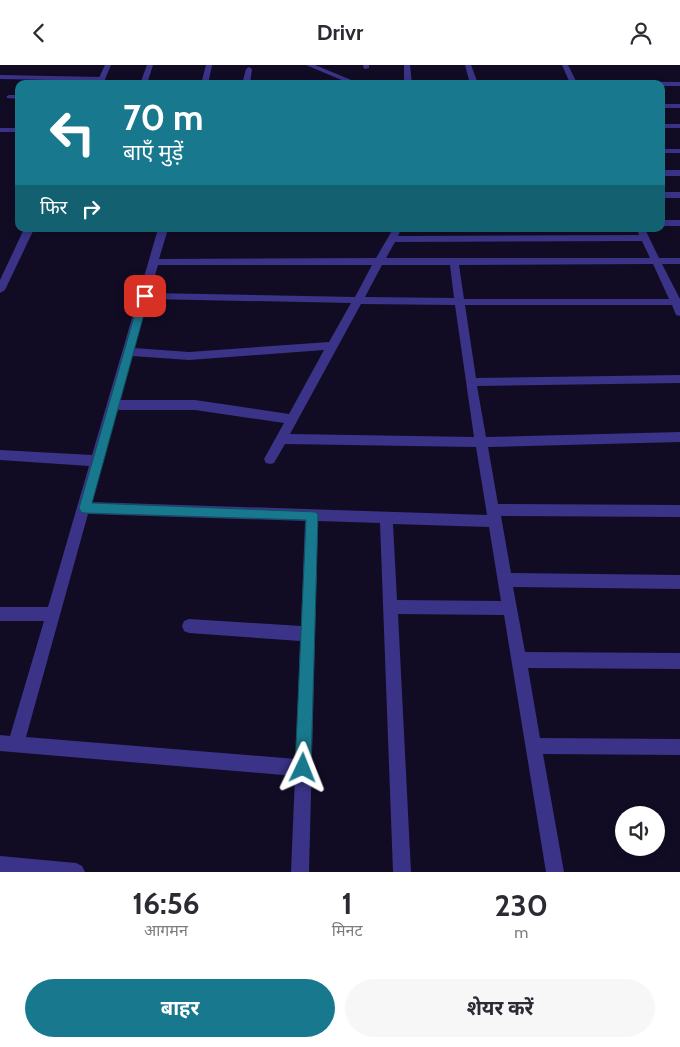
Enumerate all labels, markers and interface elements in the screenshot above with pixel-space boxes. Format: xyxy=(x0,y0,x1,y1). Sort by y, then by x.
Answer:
icon: back xyxy=(25,19,53,47)
text: Drivr xyxy=(317,19,363,46)
icon: person xyxy=(627,19,655,47)
text: 70 m xyxy=(123,96,204,139)
icon: left xyxy=(40,100,105,165)
text: बाएँ मुड़ें xyxy=(123,139,183,166)
icon: right xyxy=(77,195,105,223)
text: फिर xyxy=(40,196,67,219)
pin xyxy=(124,275,166,317)
icon: arrive xyxy=(131,282,159,310)
position arrow xyxy=(276,741,328,793)
map controls xyxy=(615,806,665,856)
button: sound xyxy=(615,806,665,856)
text: 16:56 xyxy=(132,885,200,922)
text: 1 xyxy=(342,885,353,922)
text: 230 xyxy=(495,887,548,924)
text: आगमन xyxy=(144,921,188,940)
text: मिनट xyxy=(332,921,362,940)
text: m xyxy=(514,923,528,942)
button: बाहर xyxy=(25,979,335,1037)
button: शेयर करें xyxy=(345,979,655,1037)

